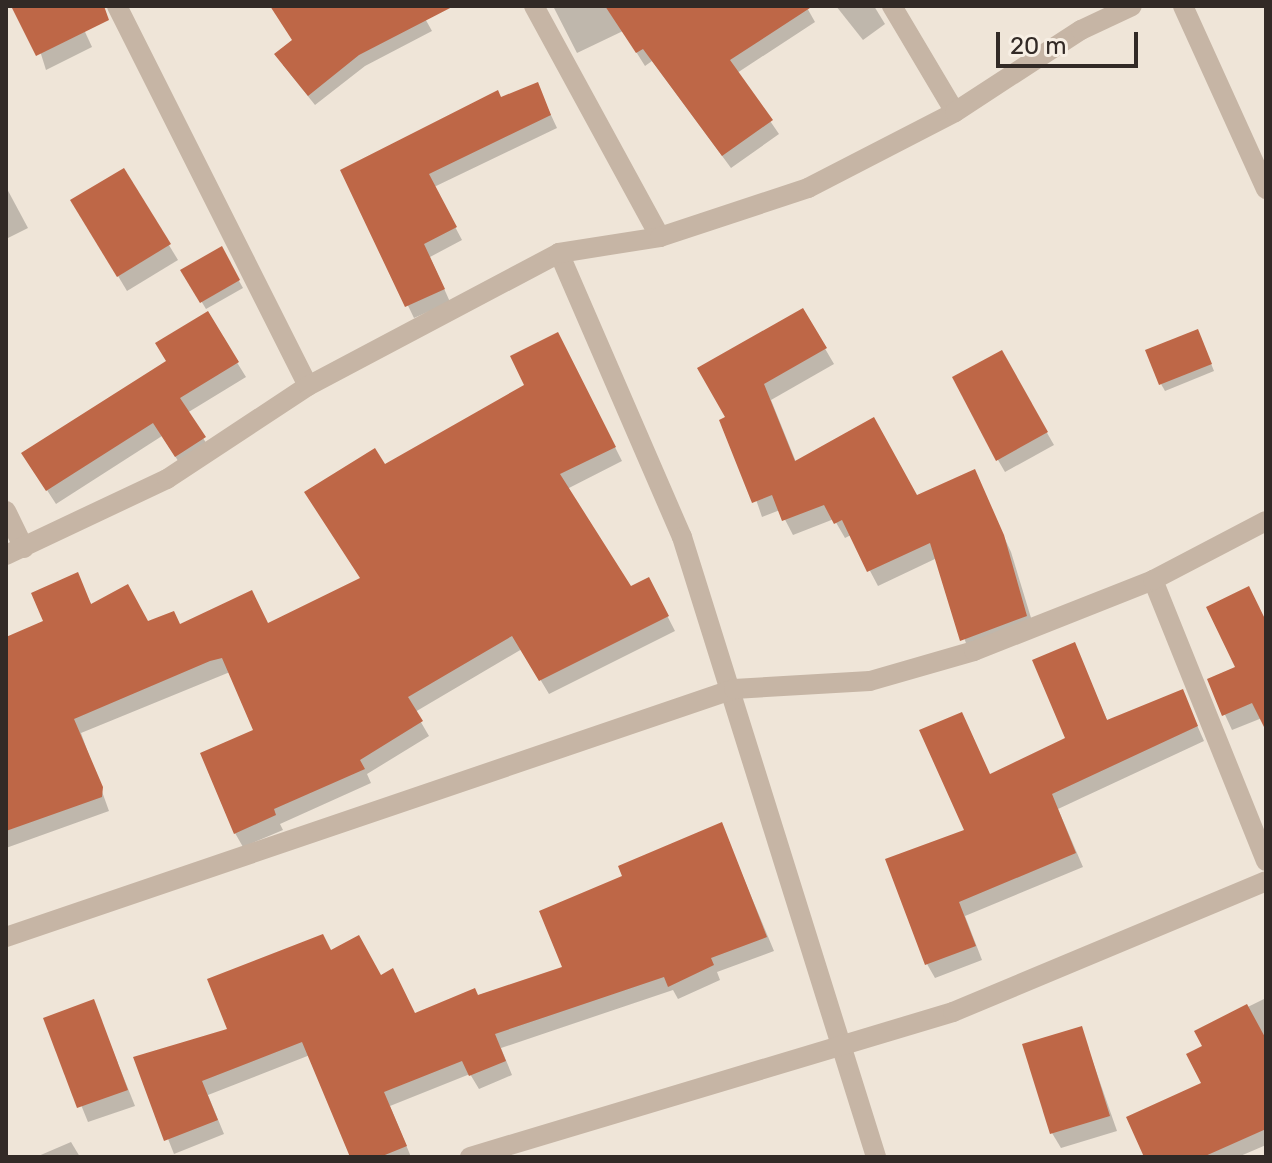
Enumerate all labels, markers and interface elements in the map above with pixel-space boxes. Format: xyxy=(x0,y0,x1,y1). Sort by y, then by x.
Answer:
scale bar xyxy=(1000,16,1142,66)
text: 20 m xyxy=(1010,32,1067,60)

